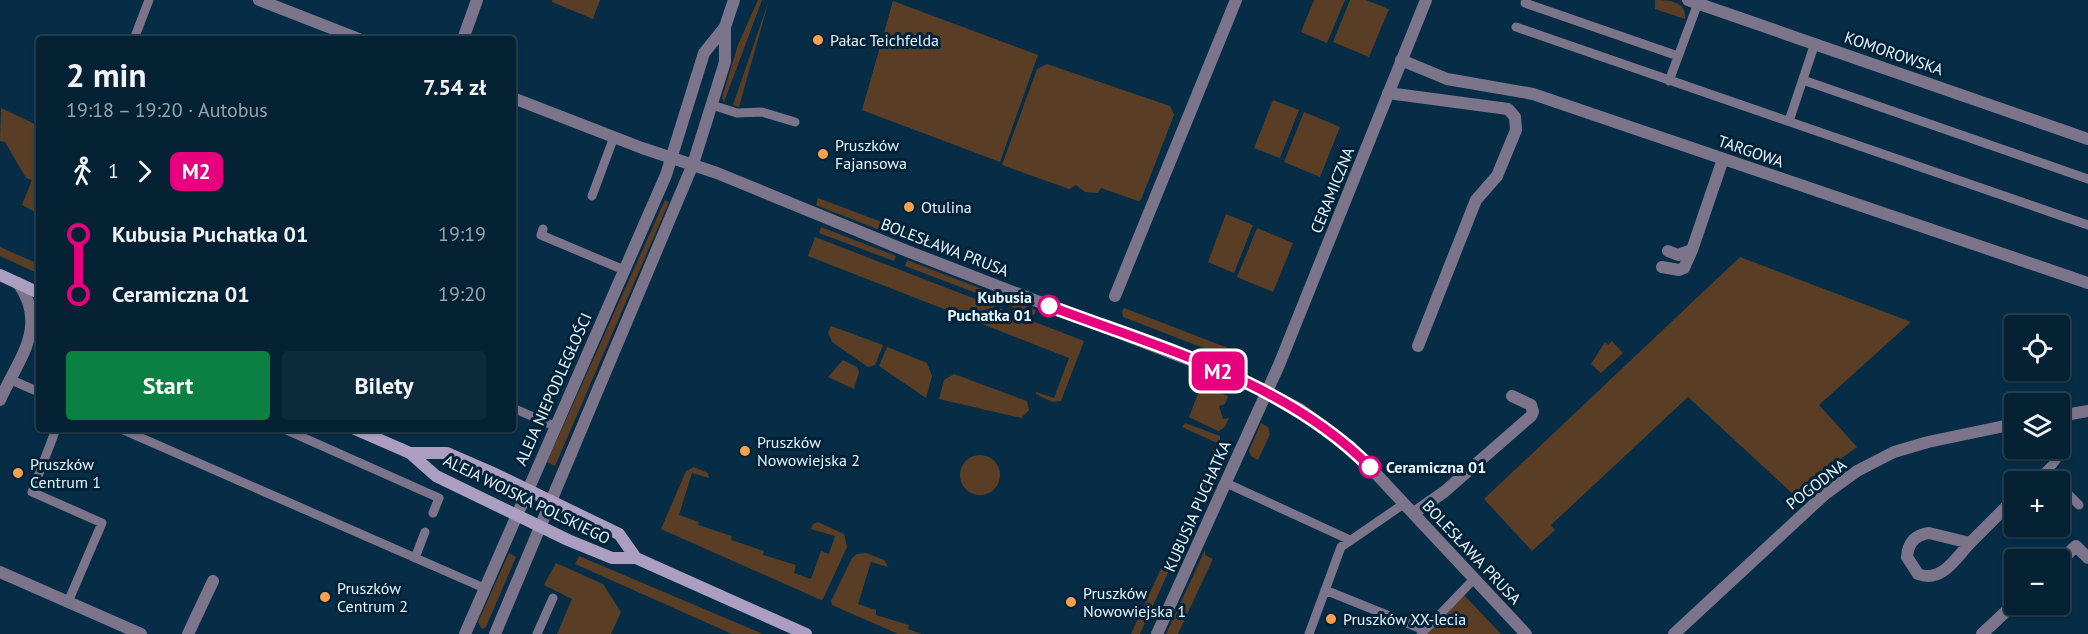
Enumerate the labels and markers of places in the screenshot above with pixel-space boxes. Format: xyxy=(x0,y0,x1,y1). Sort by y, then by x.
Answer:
place label: Pałac Teichfelda xyxy=(830,30,939,50)
marker: Pałac Teichfelda xyxy=(811,33,825,47)
place label: Pruszków Fajansowa xyxy=(835,135,907,173)
marker: Pruszków Fajansowa xyxy=(816,147,830,161)
place label: Otulina xyxy=(921,197,972,217)
marker: Otulina xyxy=(902,200,916,214)
place label: Kubusia Puchatka 01 xyxy=(948,287,1032,325)
marker: Kubusia Puchatka 01 xyxy=(1038,295,1060,317)
place label: Pruszków Nowowiejska 2 xyxy=(757,432,860,470)
marker: Pruszków Nowowiejska 2 xyxy=(738,444,752,458)
place label: Pruszków Centrum 1 xyxy=(30,454,101,492)
marker: Ceramiczna 01 xyxy=(1359,456,1381,478)
place label: Ceramiczna 01 xyxy=(1386,457,1486,477)
marker: Pruszków Centrum 1 xyxy=(11,466,25,480)
place label: Pruszków Centrum 2 xyxy=(337,578,408,616)
place label: Pruszków Nowowiejska 1 xyxy=(1083,583,1186,621)
marker: Pruszków Centrum 2 xyxy=(318,590,332,604)
marker: Pruszków Nowowiejska 1 xyxy=(1064,595,1078,609)
place label: Pruszków XX-lecia xyxy=(1343,609,1466,629)
marker: Pruszków XX-lecia xyxy=(1324,612,1338,626)

